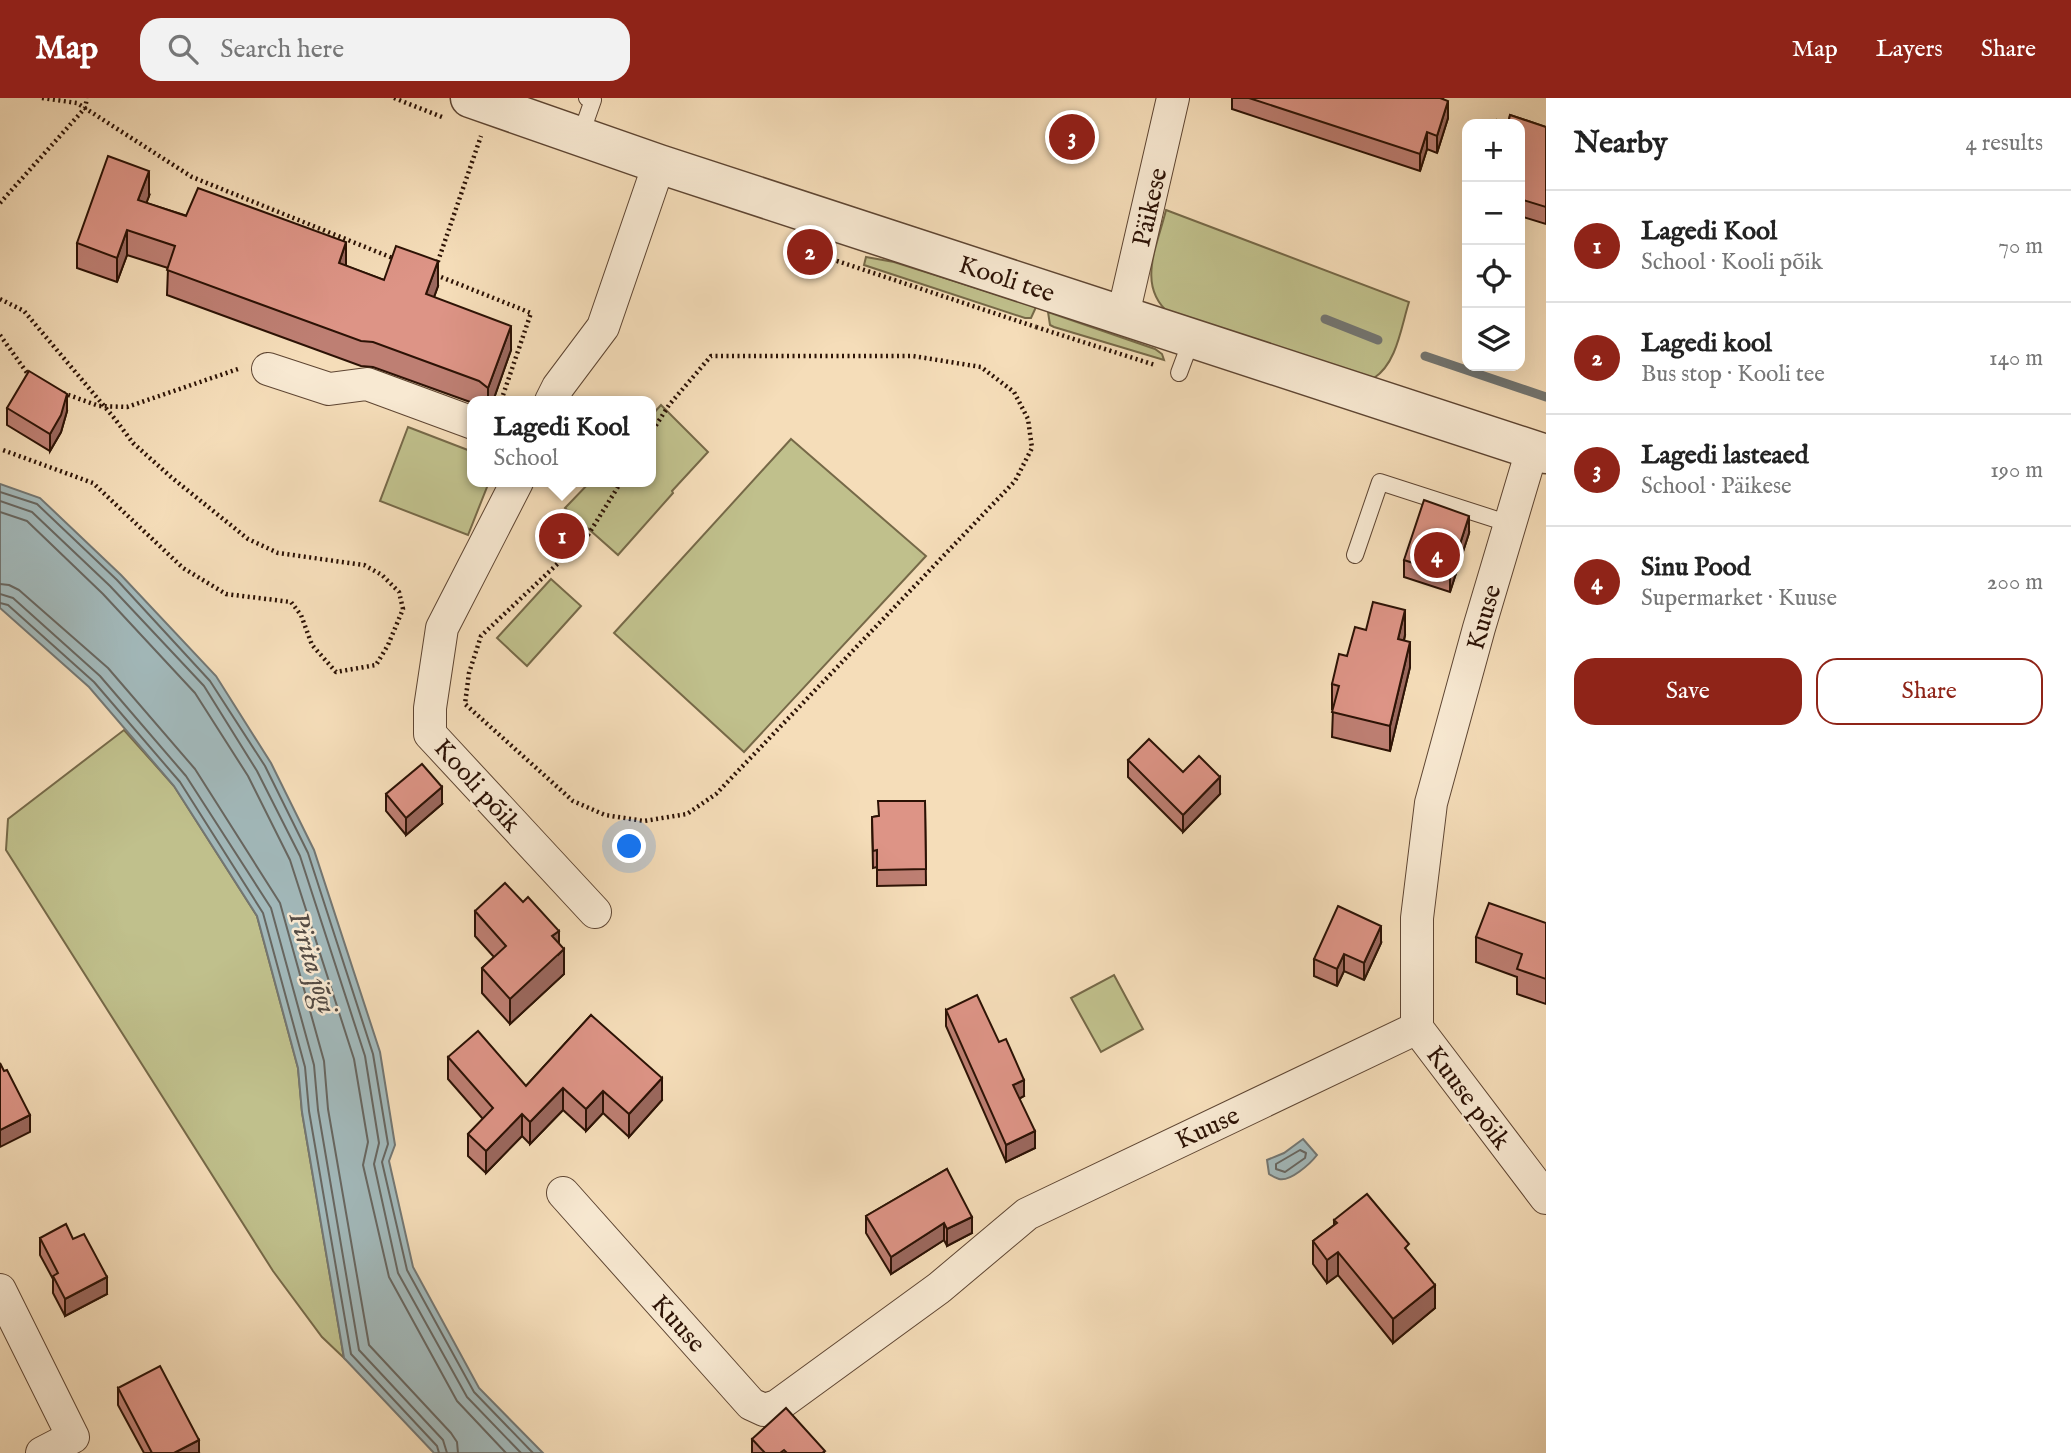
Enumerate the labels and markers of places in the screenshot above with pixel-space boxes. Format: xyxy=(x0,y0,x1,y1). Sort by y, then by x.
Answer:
pin: 3 xyxy=(1049,111,1095,163)
pin: 2 xyxy=(787,226,833,278)
pin: 1 xyxy=(539,510,585,562)
pin: 4 xyxy=(1414,529,1460,581)

